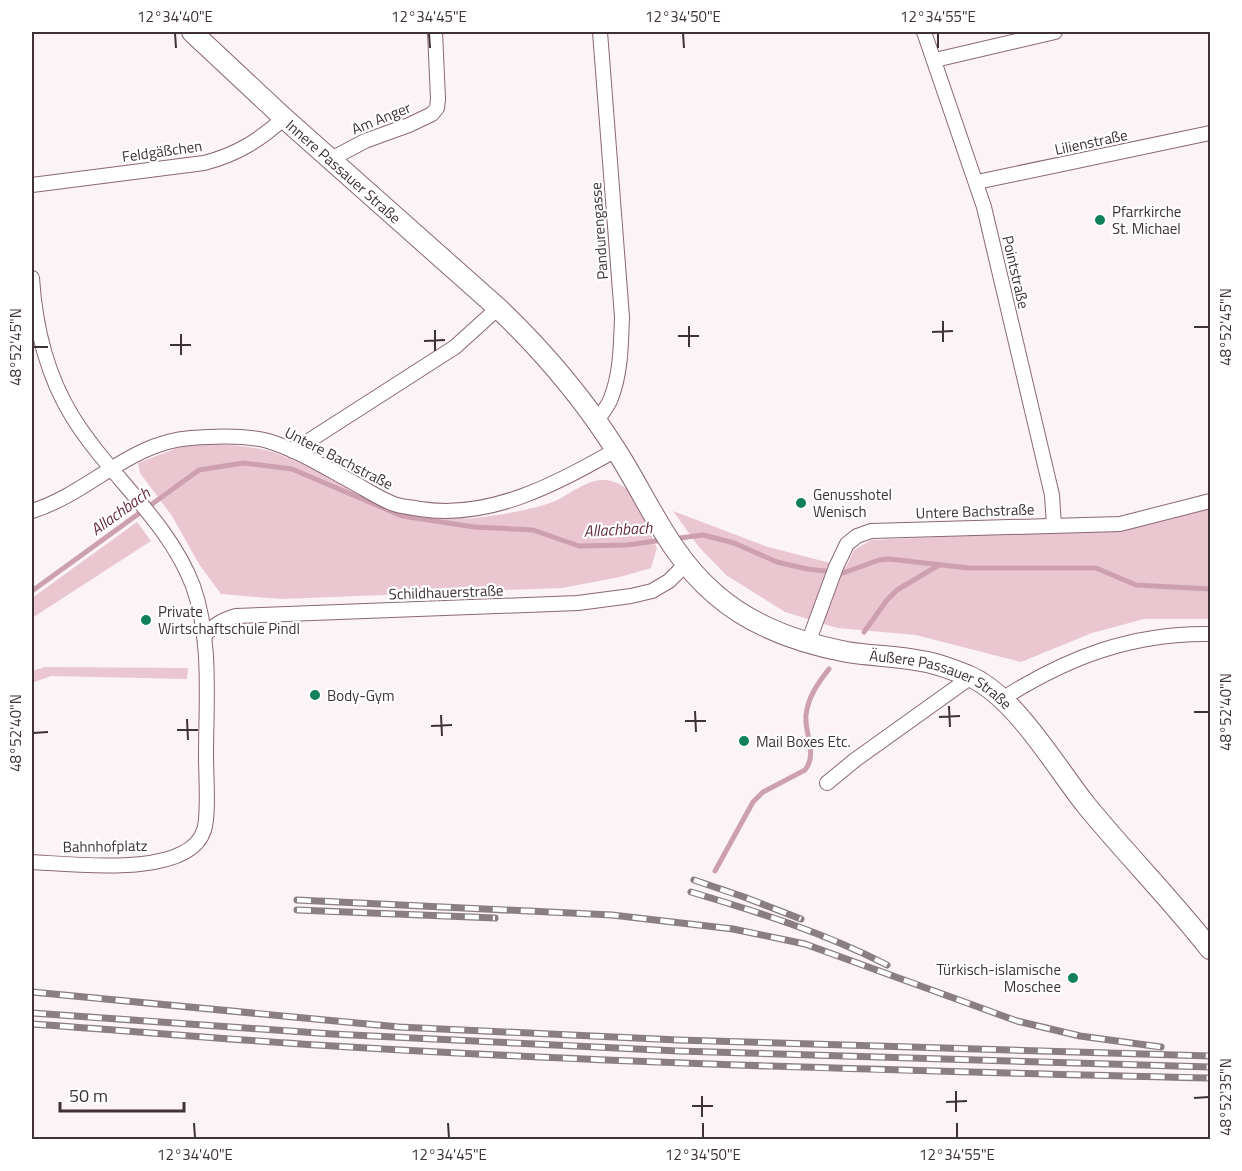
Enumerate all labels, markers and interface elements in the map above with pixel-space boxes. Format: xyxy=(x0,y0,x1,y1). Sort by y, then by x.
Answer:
text: 12°34'40"E xyxy=(137,5,213,28)
text: 12°34'45"E xyxy=(391,5,467,28)
text: 12°34'50"E xyxy=(645,5,721,28)
text: 12°34'55"E xyxy=(900,5,976,28)
street label: Am Anger xyxy=(348,96,414,140)
street label: Innere Passauer Straße xyxy=(281,114,407,229)
street label: Lilienstraße xyxy=(1052,123,1130,161)
street label: Feldgäßchen xyxy=(120,134,204,168)
street label: Pandurengasse xyxy=(584,181,614,281)
place label: Pfarrkirche St. Michael xyxy=(1112,200,1181,240)
marker: Pfarrkirche St. Michael xyxy=(1093,213,1107,227)
street label: Pointstraße xyxy=(996,233,1036,311)
text: 48°52'45"N xyxy=(1214,288,1237,366)
text: 48°52'45"N xyxy=(4,308,27,386)
street label: Untere Bachstraße xyxy=(281,421,397,495)
water label: Allachbach xyxy=(85,481,156,541)
place label: Genusshotel Wenisch xyxy=(813,483,892,523)
marker: Genusshotel Wenisch xyxy=(794,496,808,510)
street label: Untere Bachstraße xyxy=(915,497,1035,525)
water label: Allachbach xyxy=(583,515,654,543)
street label: Schildhauerstraße xyxy=(388,579,504,605)
place label: Private Wirtschaftschule Pindl xyxy=(158,600,300,640)
marker: Private Wirtschaftschule Pindl xyxy=(139,613,153,627)
street label: Äußere Passauer Straße xyxy=(869,643,1018,714)
text: 48°52'40"N xyxy=(1214,673,1237,751)
place label: Body-Gym xyxy=(327,684,395,707)
marker: Body-Gym xyxy=(308,688,322,702)
text: 48°52'40"N xyxy=(4,694,27,772)
place label: Mail Boxes Etc. xyxy=(756,730,851,753)
marker: Mail Boxes Etc. xyxy=(737,734,751,748)
street label: Bahnhofplatz xyxy=(62,834,148,858)
place label: Türkisch-islamische Moschee xyxy=(936,958,1061,998)
marker: Türkisch-islamische Moschee xyxy=(1066,971,1080,985)
text: 48°52'35"N xyxy=(1214,1058,1237,1136)
scale bar xyxy=(60,1075,184,1113)
text: 50 m xyxy=(69,1082,108,1109)
text: 12°34'40"E xyxy=(157,1143,233,1166)
text: 12°34'45"E xyxy=(411,1143,487,1166)
text: 12°34'50"E xyxy=(665,1143,741,1166)
text: 12°34'55"E xyxy=(919,1143,995,1166)

